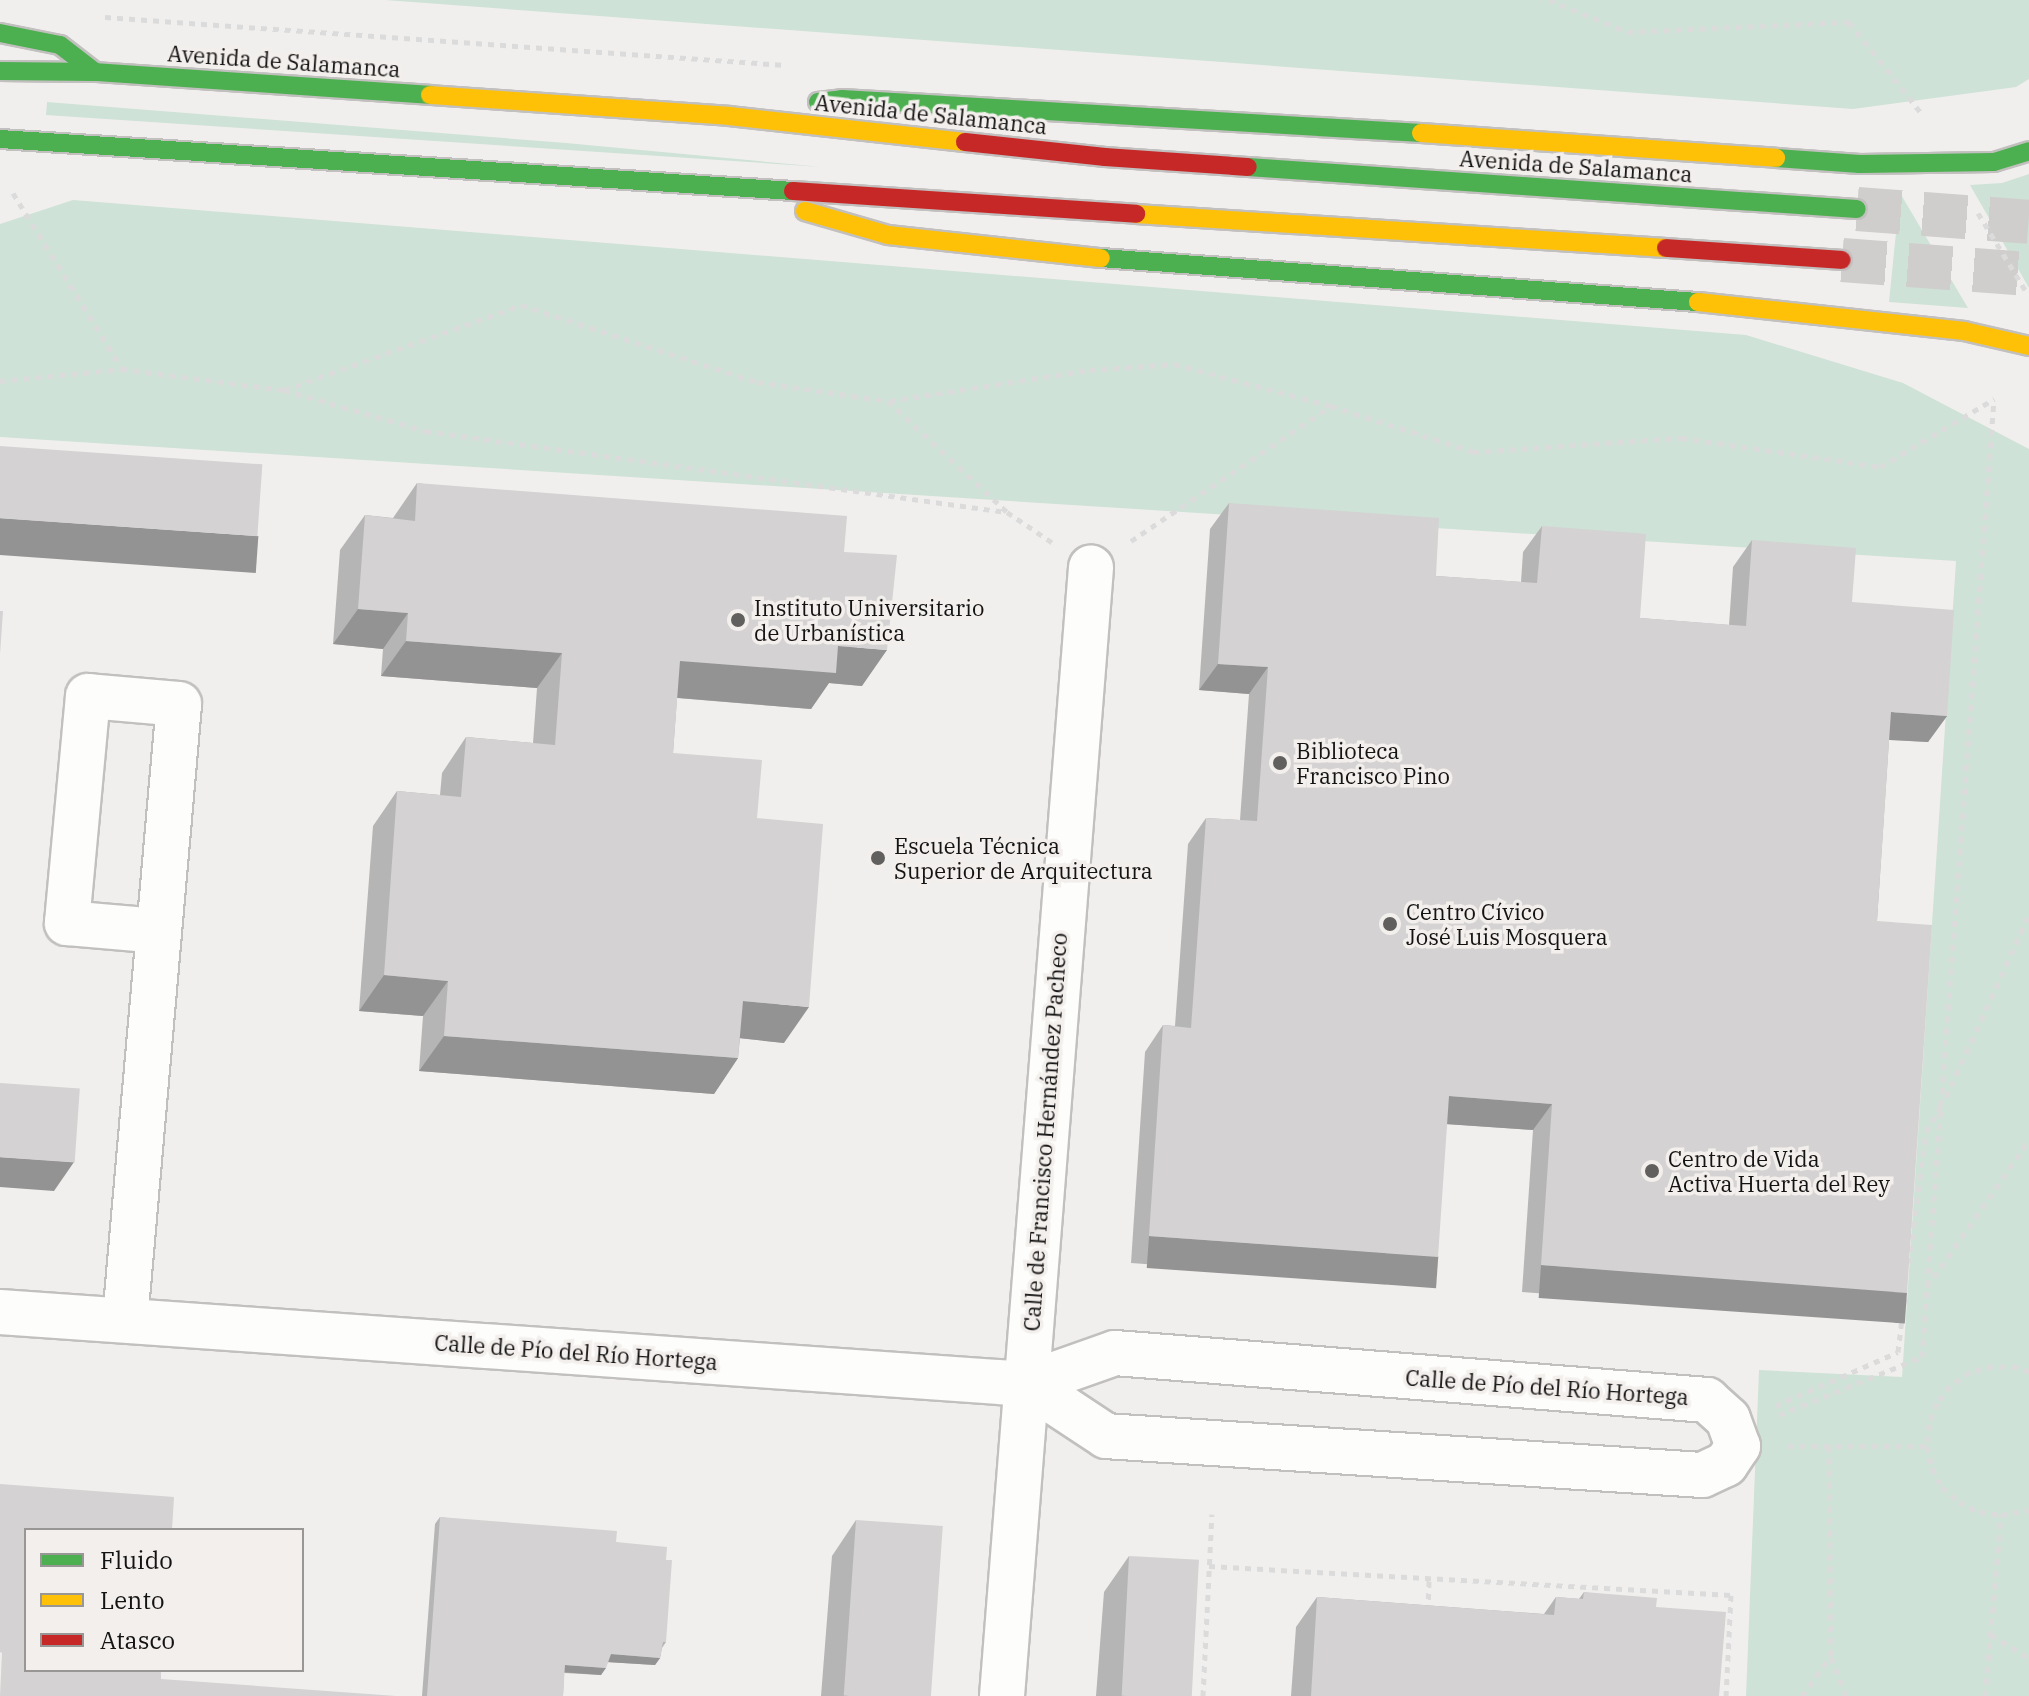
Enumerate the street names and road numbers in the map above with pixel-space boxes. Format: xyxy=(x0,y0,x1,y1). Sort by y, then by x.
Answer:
street label: Avenida de Salamanca xyxy=(167,40,401,82)
street label: Avenida de Salamanca xyxy=(814,89,1048,139)
street label: Avenida de Salamanca xyxy=(1459,145,1693,187)
street label: Calle de Francisco Hernández Pacheco xyxy=(1018,932,1072,1332)
street label: Calle de Pío del Río Hortega xyxy=(433,1329,719,1375)
street label: Calle de Pío del Río Hortega xyxy=(1404,1364,1690,1410)

